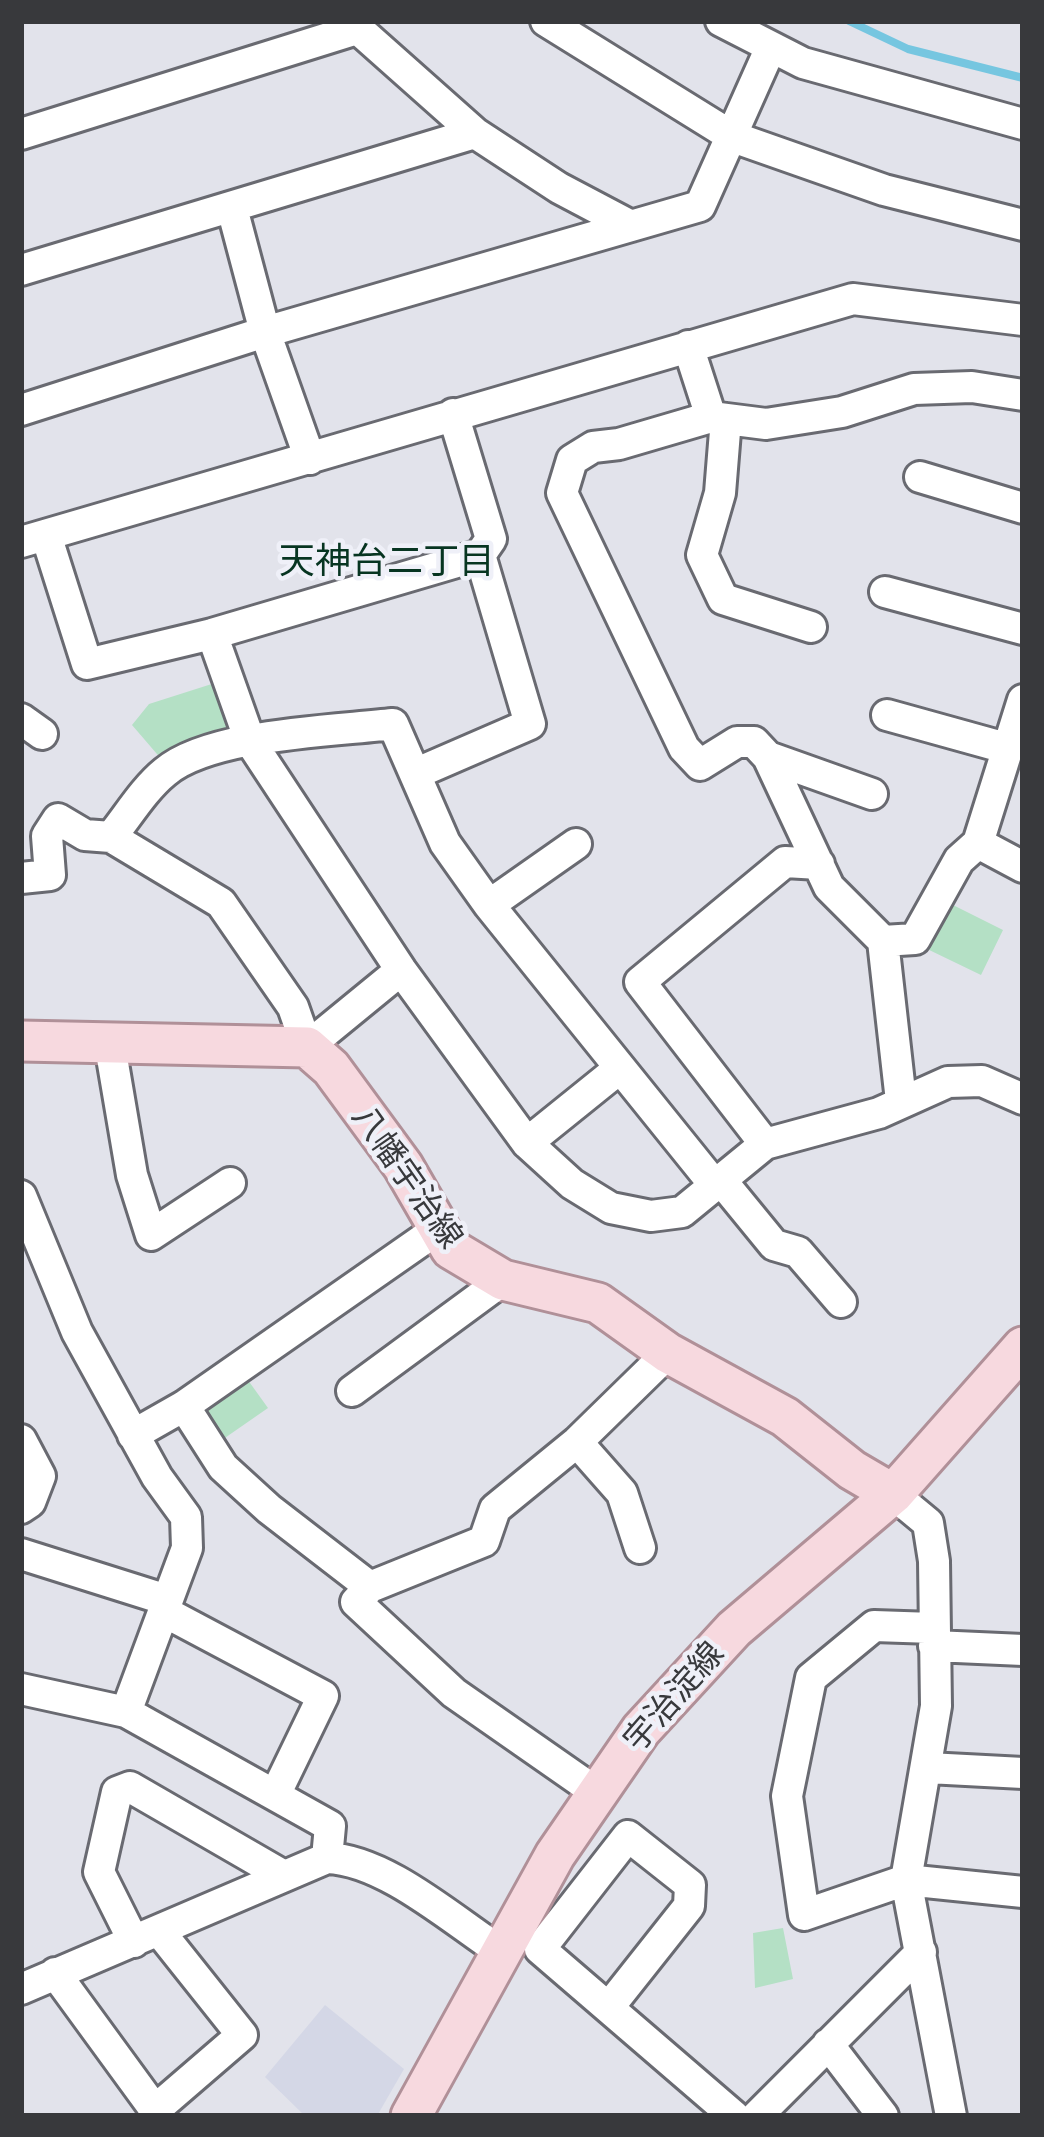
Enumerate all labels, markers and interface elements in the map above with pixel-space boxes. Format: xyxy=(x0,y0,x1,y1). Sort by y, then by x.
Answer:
district label: 天神台二丁目 xyxy=(279,540,495,584)
street label: 八幡宇治線 xyxy=(343,1098,471,1256)
street label: 宇治淀線 xyxy=(616,1634,732,1760)

